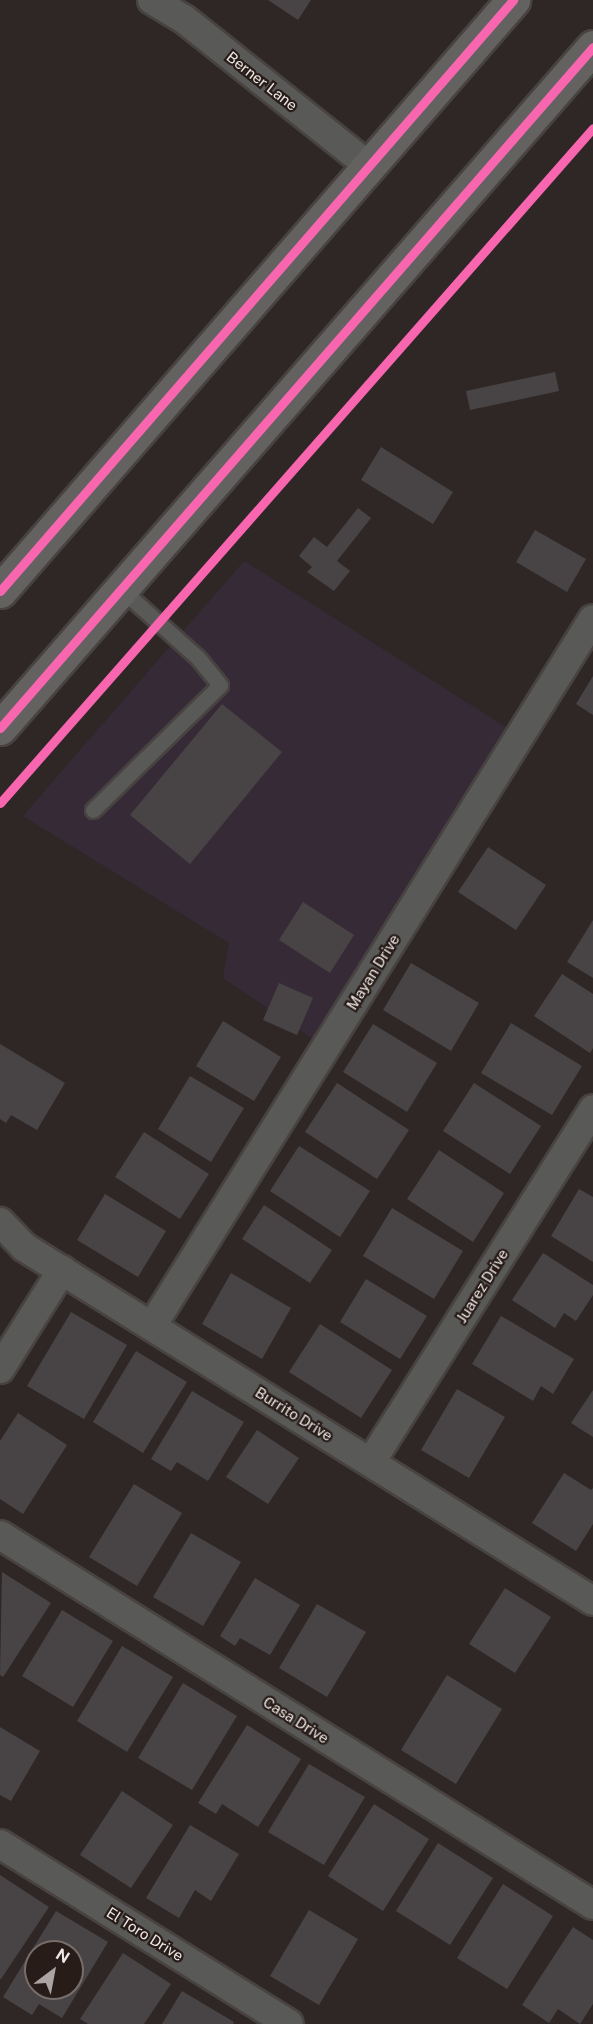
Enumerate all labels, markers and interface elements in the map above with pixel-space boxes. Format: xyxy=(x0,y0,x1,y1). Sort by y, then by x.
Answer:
street label: Berner Lane xyxy=(223,48,301,114)
street label: Mayan Drive xyxy=(343,931,403,1013)
street label: Juarez Drive xyxy=(452,1246,512,1326)
street label: Burrito Drive xyxy=(252,1383,336,1445)
street label: Casa Drive xyxy=(260,1693,332,1747)
street label: El Toro Drive xyxy=(103,1903,187,1965)
north arrow xyxy=(24,1940,84,2000)
text: N xyxy=(52,1945,73,1967)

